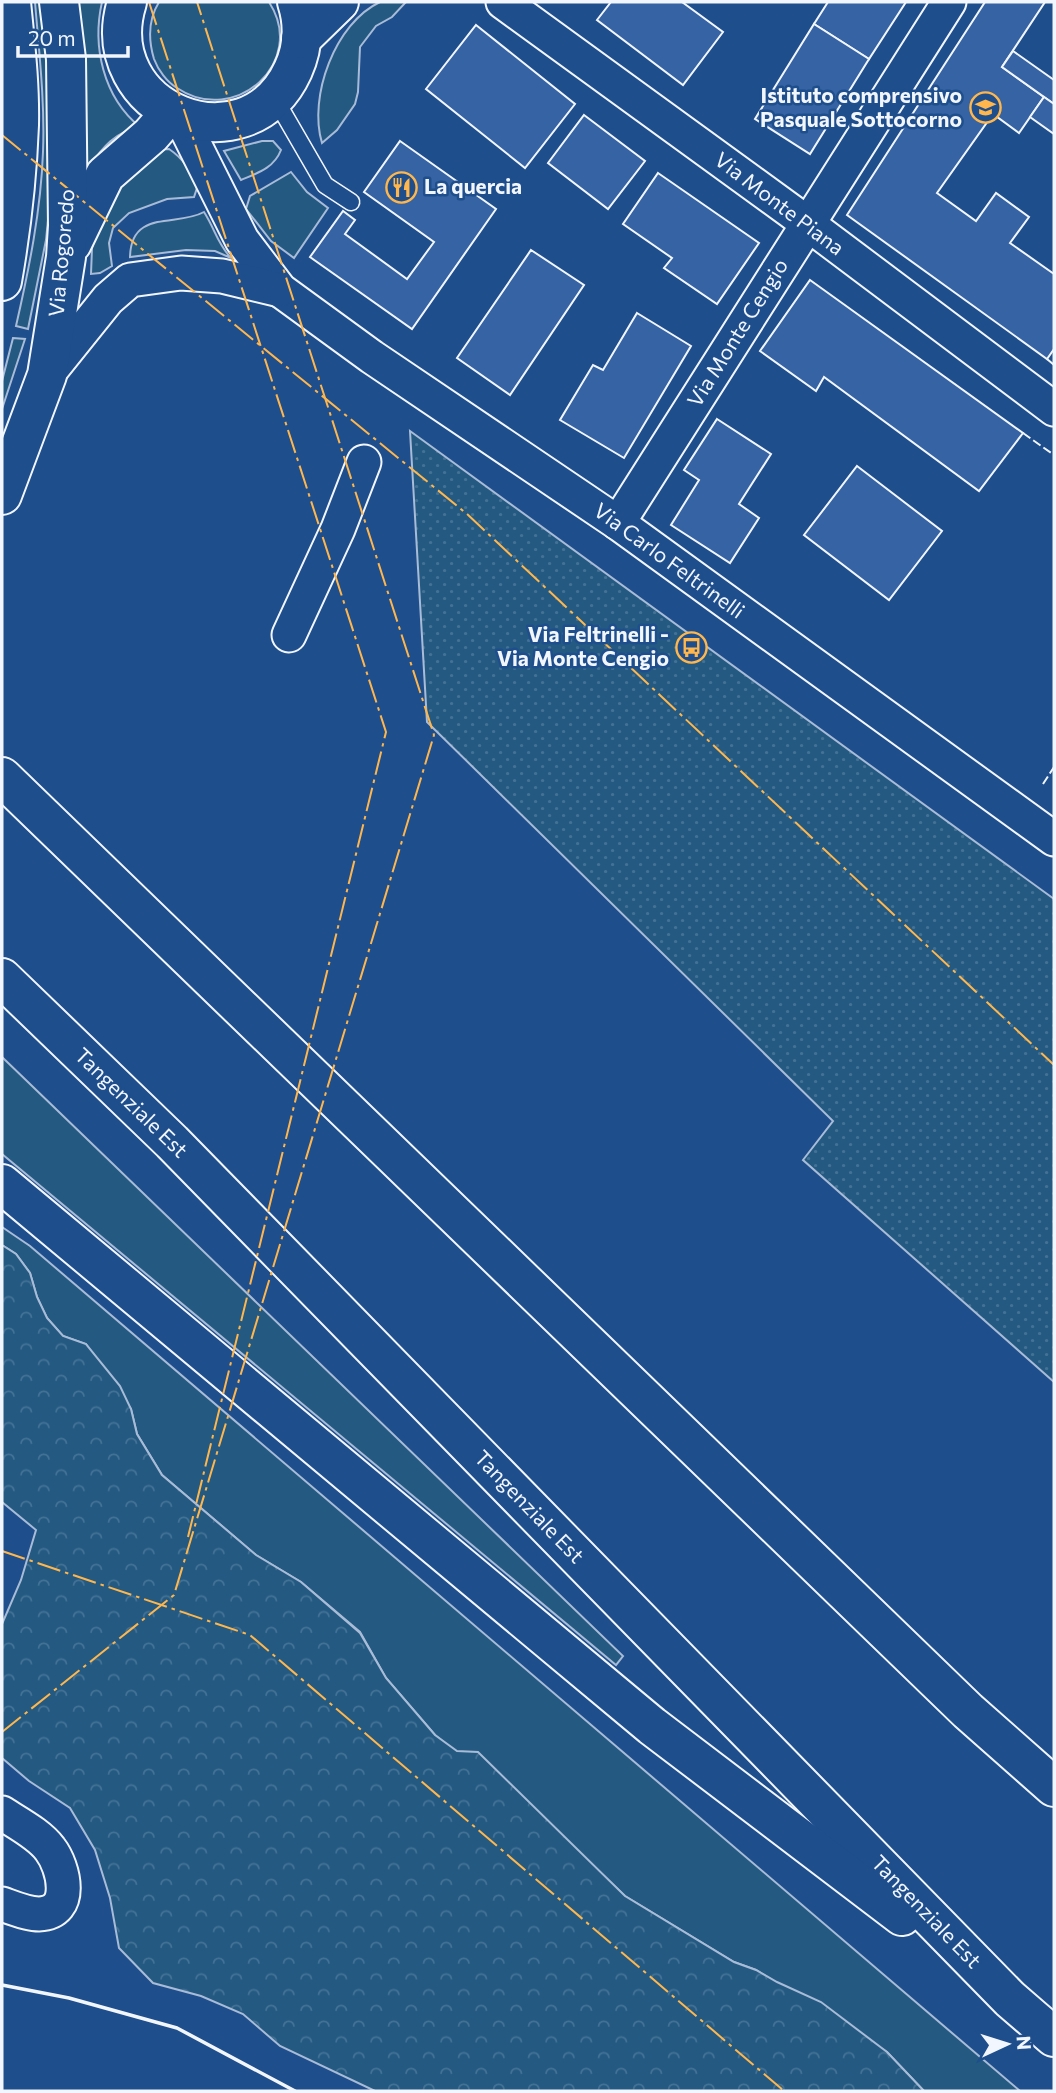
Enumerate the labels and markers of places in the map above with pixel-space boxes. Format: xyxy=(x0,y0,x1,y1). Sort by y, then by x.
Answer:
place label: Istituto comprensivo Pasquale Sottocorno xyxy=(760,82,962,131)
school or university icon: Istituto comprensivo Pasquale Sottocorno xyxy=(968,91,1002,125)
restaurant icon: La quercia xyxy=(384,170,418,204)
place label: La quercia xyxy=(424,173,522,198)
place label: Via Feltrinelli - Via Monte Cengio xyxy=(497,621,669,670)
bus stop icon: Via Feltrinelli - Via Monte Cengio xyxy=(675,630,709,664)

